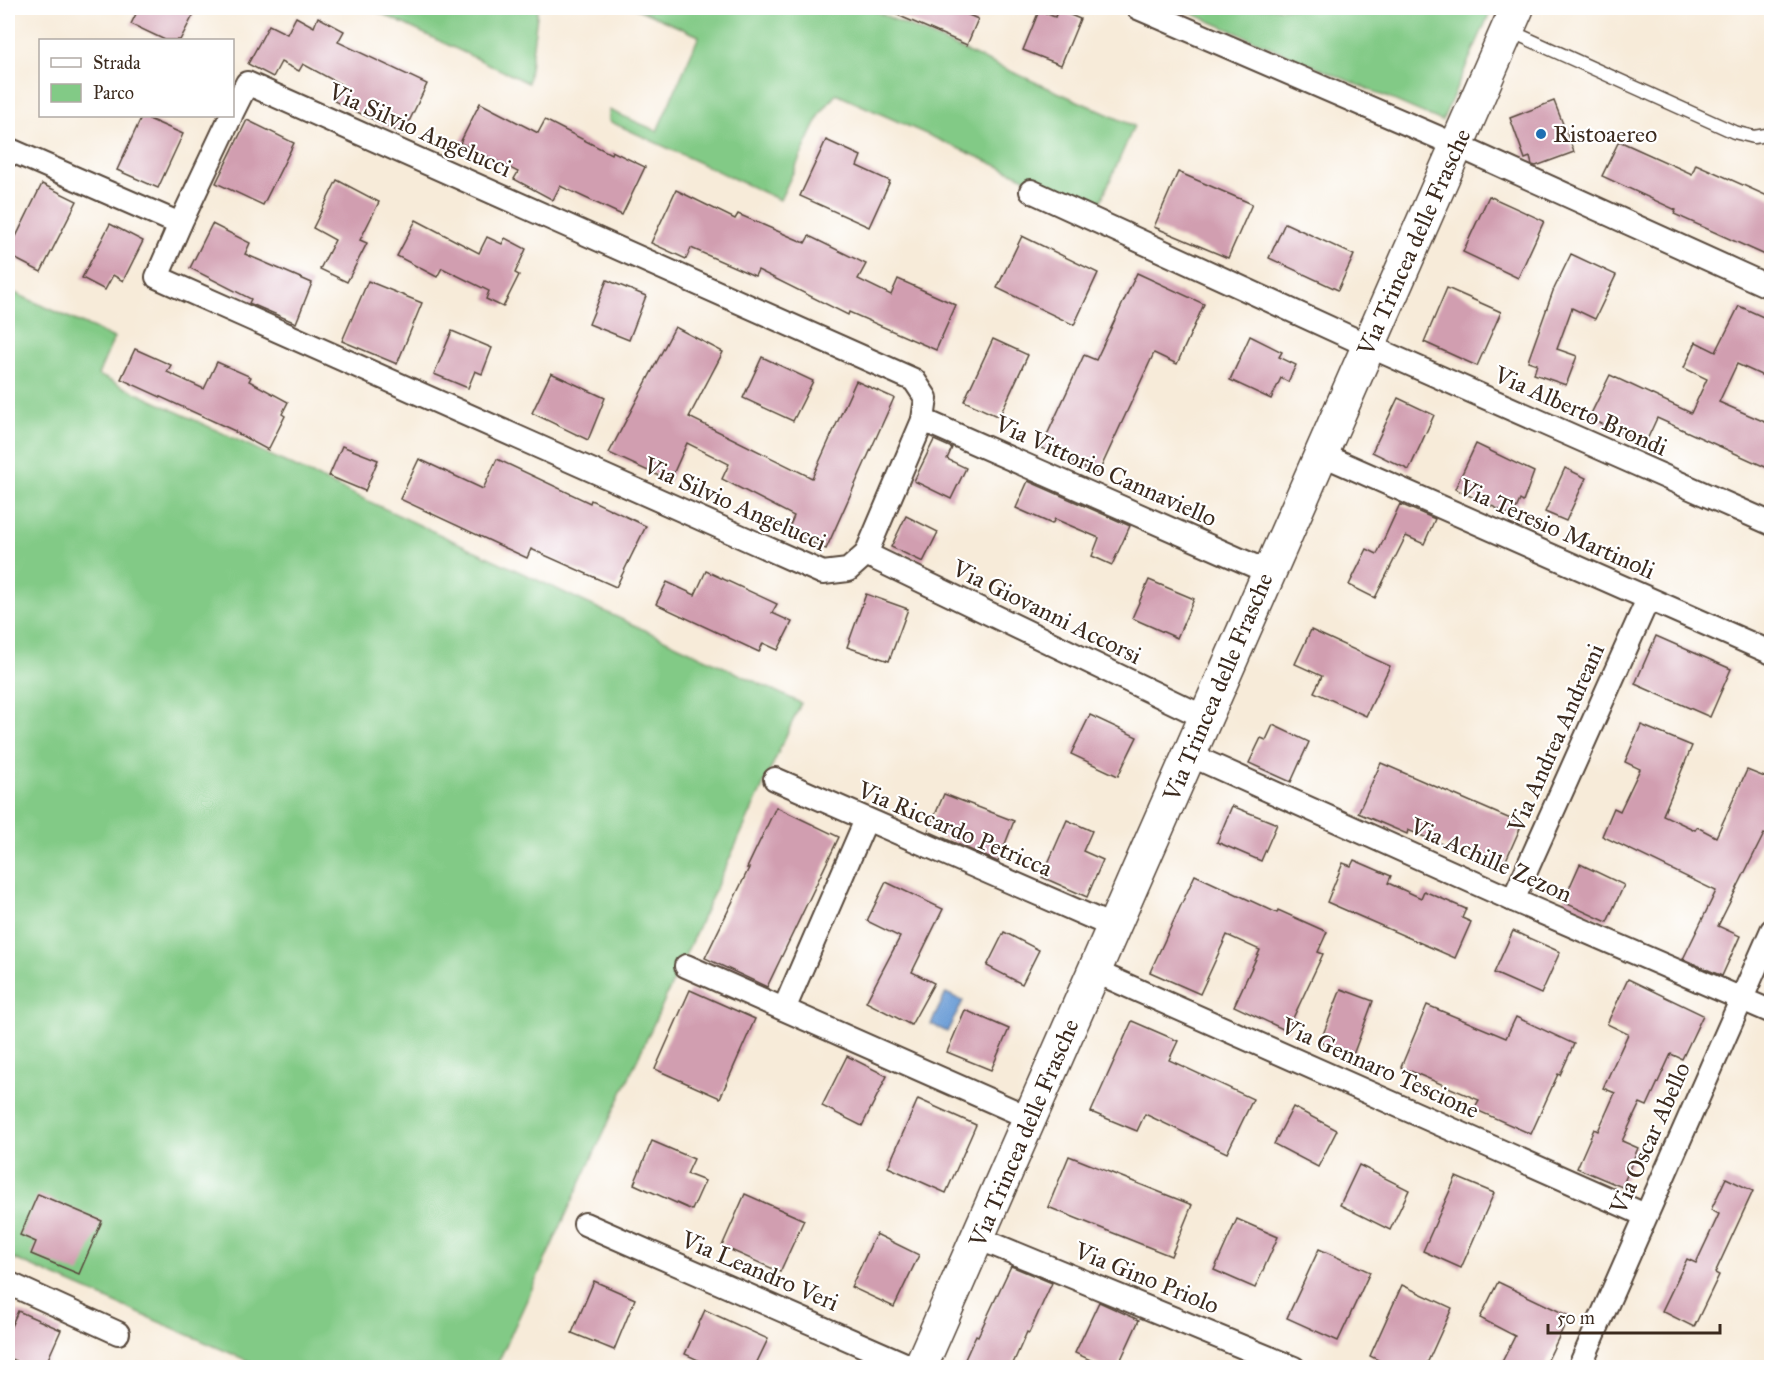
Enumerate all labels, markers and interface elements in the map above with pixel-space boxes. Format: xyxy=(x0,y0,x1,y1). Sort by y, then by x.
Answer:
legend xyxy=(39,39,234,117)
text: Strada xyxy=(93,52,141,74)
street label: Via Silvio Angelucci xyxy=(323,76,516,184)
text: Parco xyxy=(93,82,134,104)
place label: Ristoaereo xyxy=(1553,119,1657,149)
street label: Via Trincea delle Frasche xyxy=(1350,124,1478,361)
marker: Ristoaereo xyxy=(1534,127,1548,141)
street label: Via Alberto Brondi xyxy=(1489,359,1673,463)
street label: Via Vittorio Cannaviello xyxy=(990,408,1221,533)
street label: Via Silvio Angelucci xyxy=(638,450,831,558)
street label: Via Teresio Martinoli xyxy=(1453,472,1660,586)
street label: Via Giovanni Accorsi xyxy=(947,553,1147,671)
street label: Via Trincea delle Frasche xyxy=(1156,568,1280,807)
street label: Via Andrea Andreani xyxy=(1500,639,1611,838)
street label: Via Riccardo Petricca xyxy=(852,774,1058,884)
street label: Via Achille Zezon xyxy=(1404,810,1577,909)
street label: Via Gennaro Tescione xyxy=(1275,1010,1484,1125)
street label: Via Trincea delle Frasche xyxy=(962,1014,1086,1253)
street label: Via Oscar Abello xyxy=(1603,1057,1697,1219)
street label: Via Leandro Veri xyxy=(676,1224,844,1318)
street label: Via Gino Priolo xyxy=(1069,1235,1224,1321)
scale bar xyxy=(1548,1297,1720,1335)
text: 50 m xyxy=(1557,1307,1595,1329)

